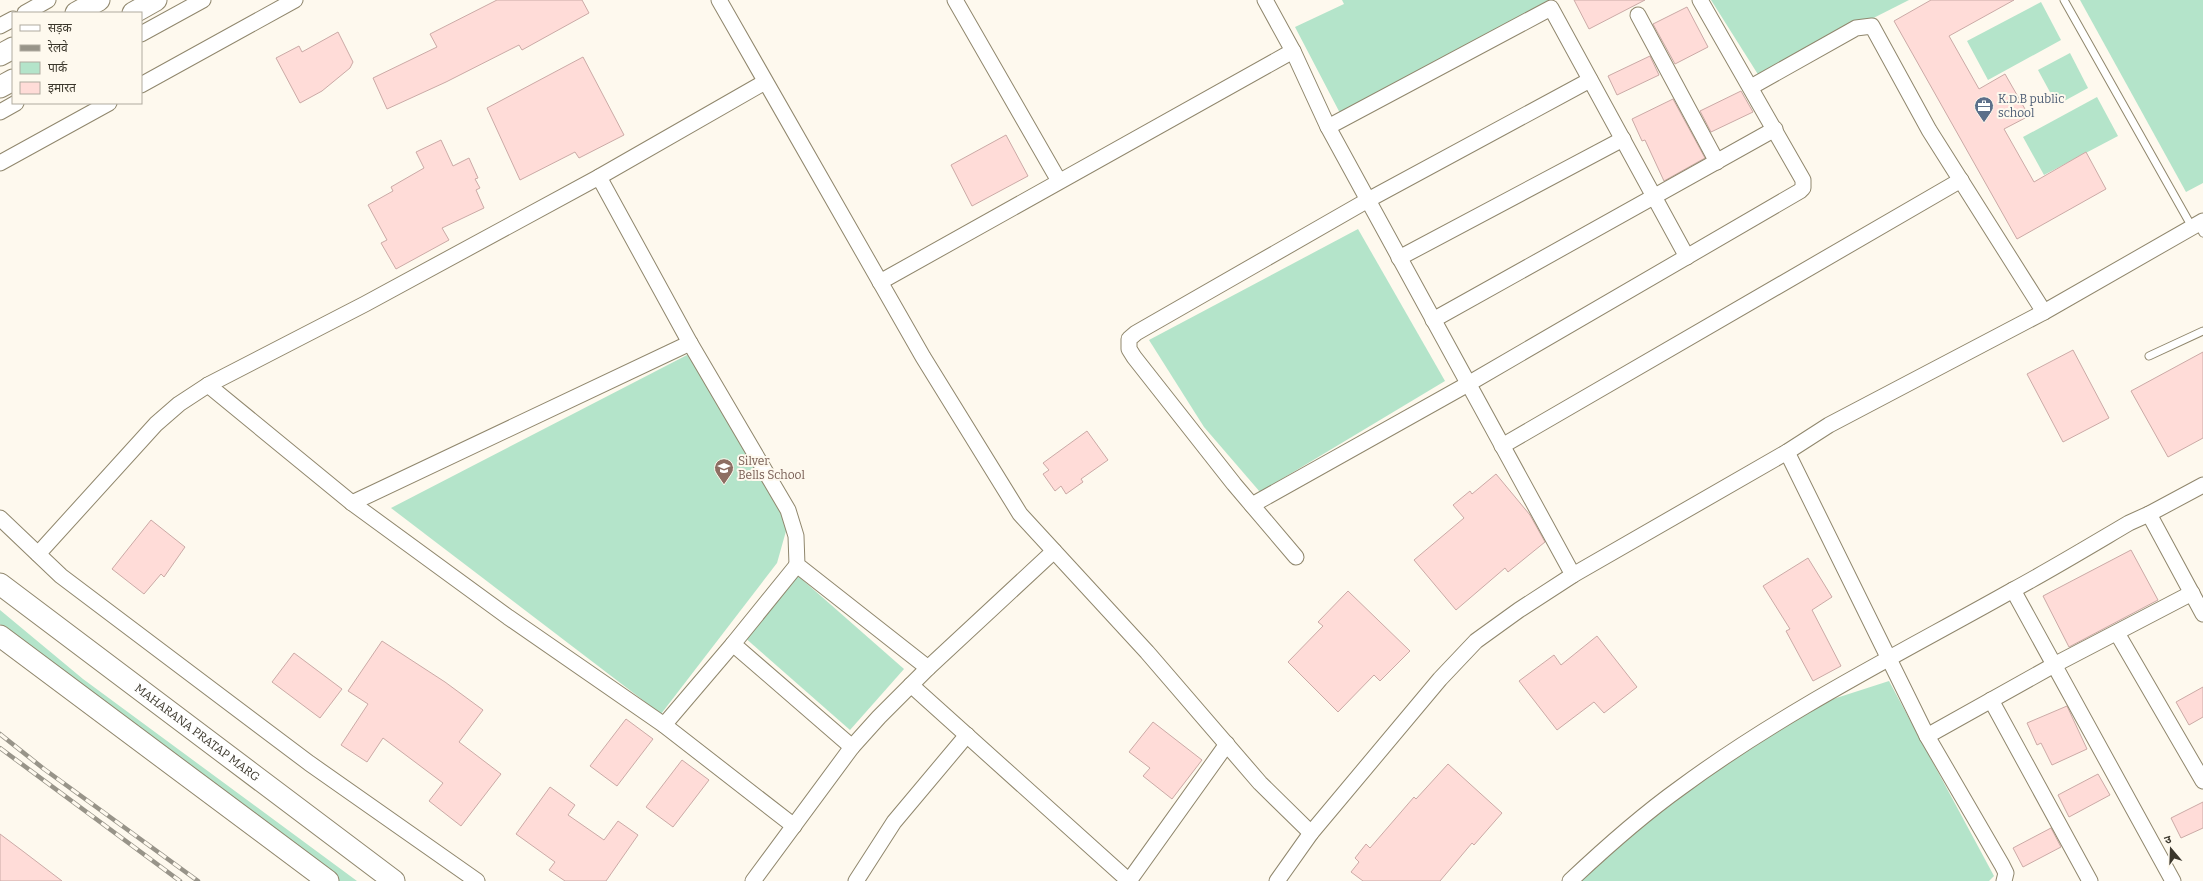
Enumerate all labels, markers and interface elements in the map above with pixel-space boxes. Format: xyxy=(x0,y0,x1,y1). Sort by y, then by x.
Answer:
legend xyxy=(12,12,142,104)
text: सड़क xyxy=(48,21,73,35)
text: रेलवे xyxy=(48,40,68,55)
text: पार्क xyxy=(48,61,68,75)
text: इमारत xyxy=(48,81,77,95)
place label: K.D.B public school xyxy=(1998,92,2064,120)
office icon: K.D.B public school xyxy=(1973,95,1995,123)
place label: Silver Bells School xyxy=(738,454,805,482)
school or university icon: Silver Bells School xyxy=(713,457,735,485)
street label: MAHARANA PRATAP MARG xyxy=(132,681,263,784)
north arrow xyxy=(2151,829,2191,869)
text: उ xyxy=(2163,833,2174,847)

